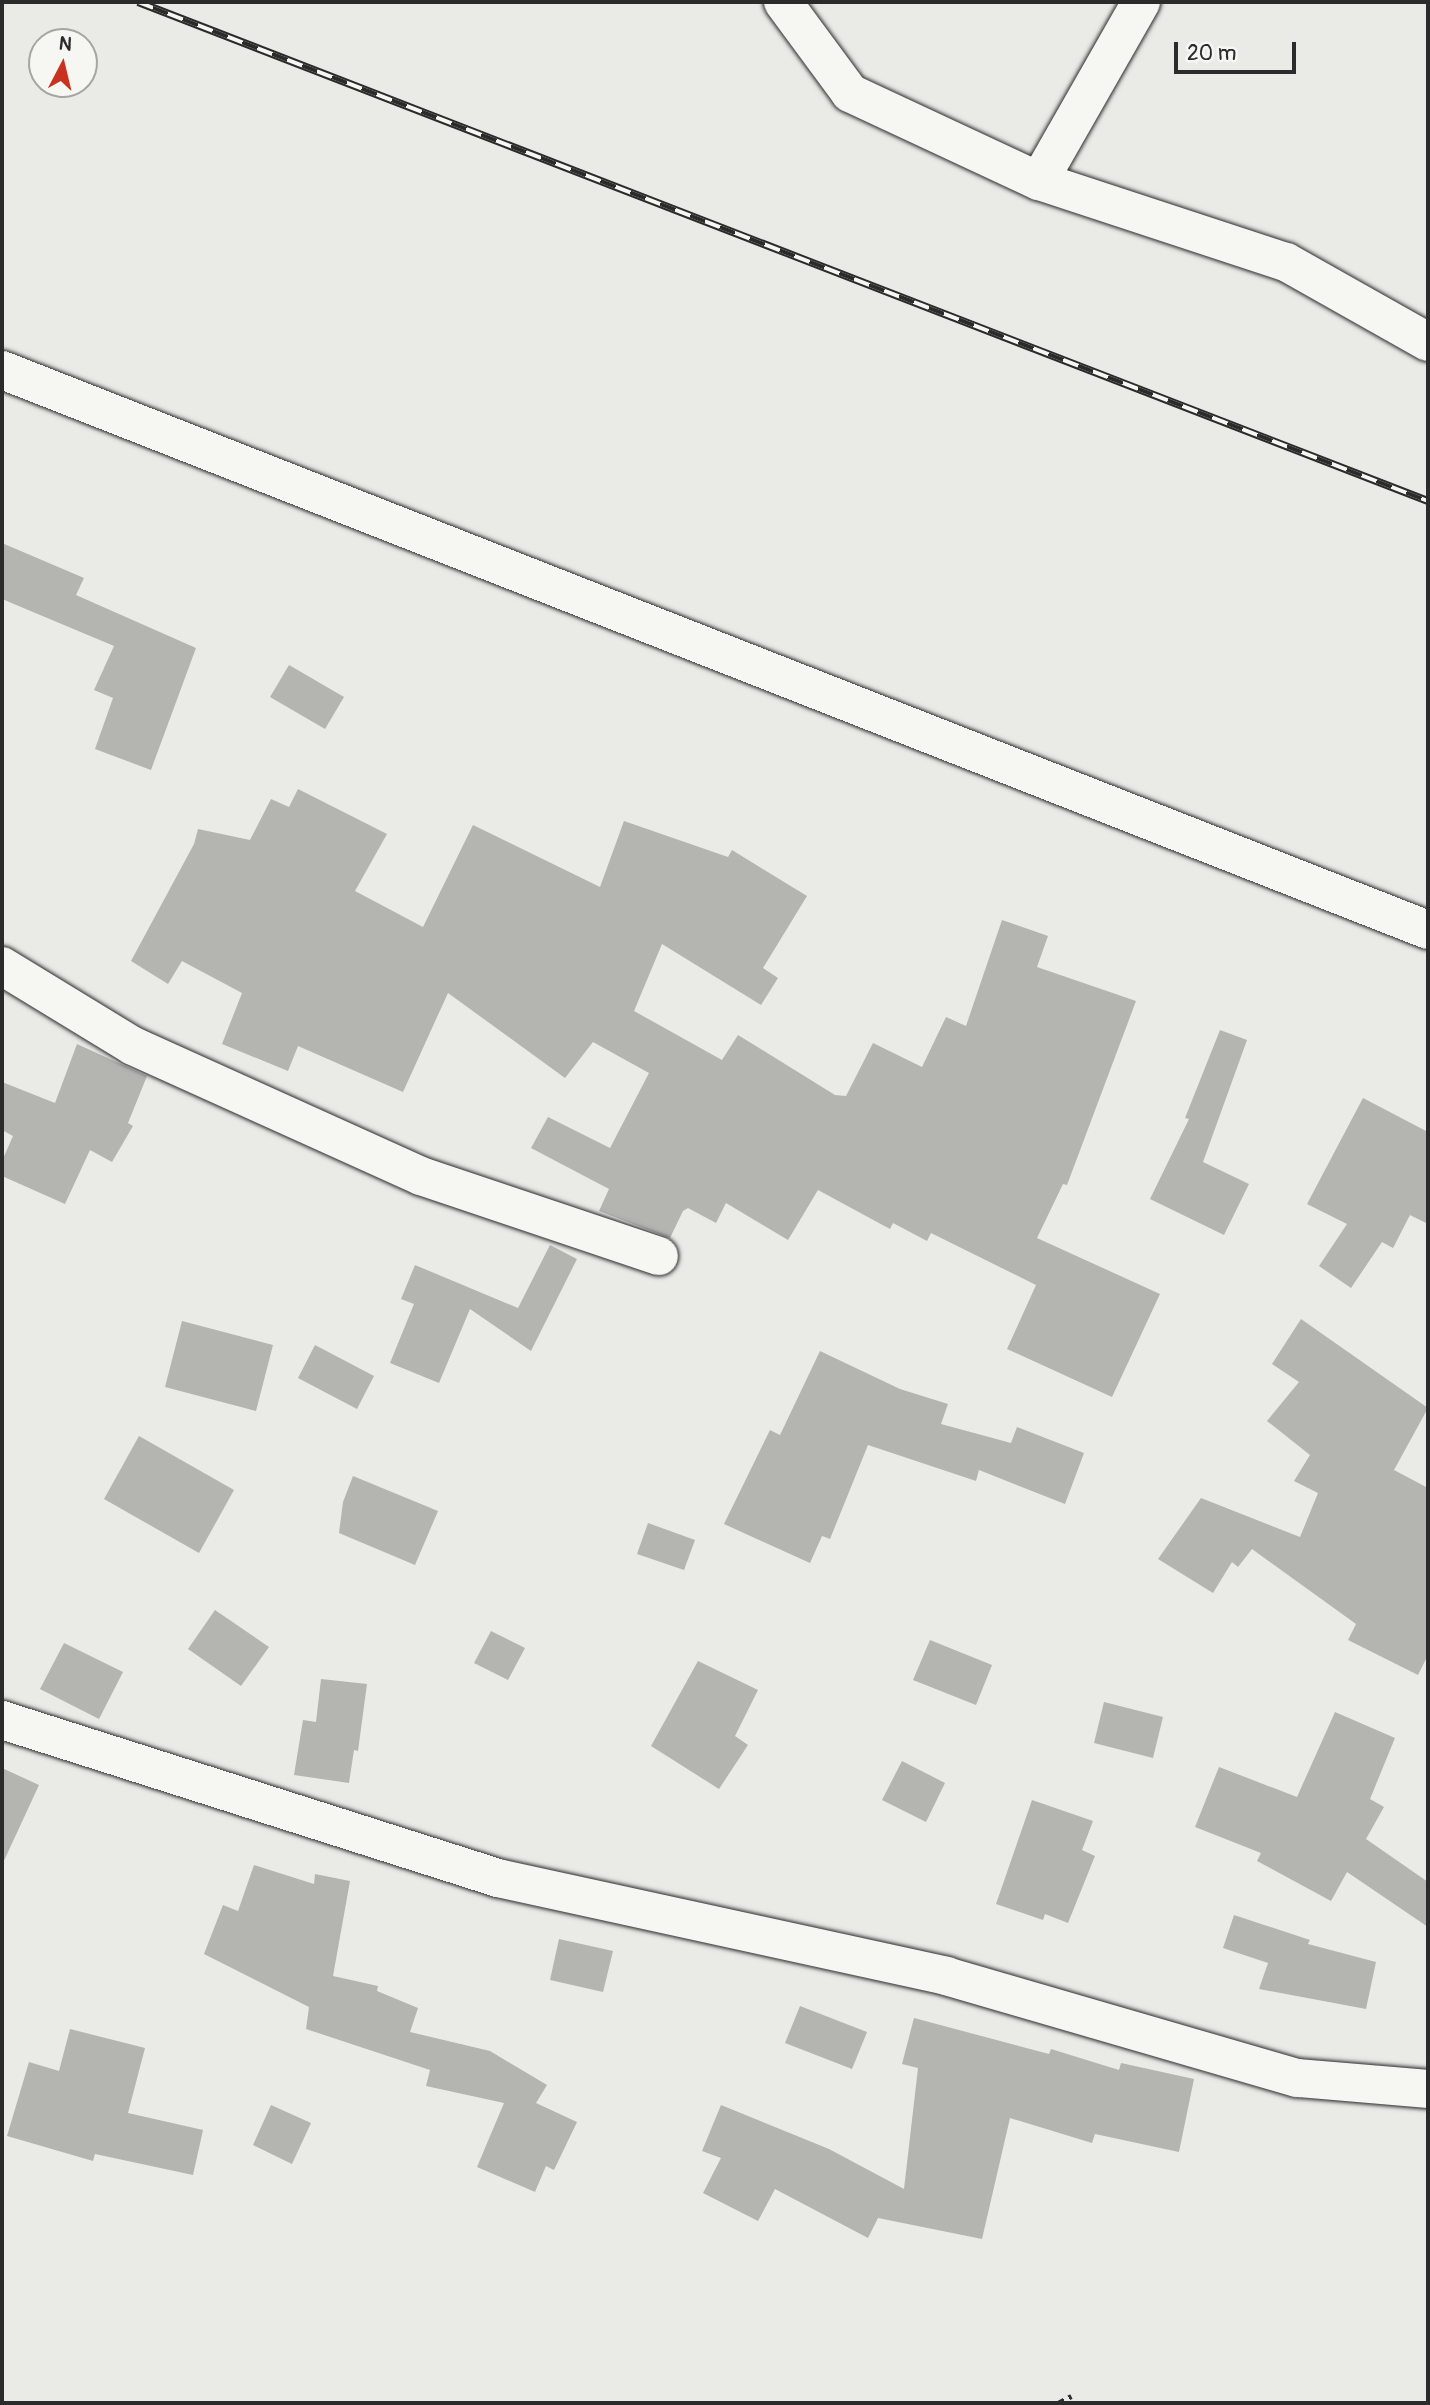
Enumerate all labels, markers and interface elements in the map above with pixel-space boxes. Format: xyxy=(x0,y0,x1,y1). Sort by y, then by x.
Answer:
north arrow xyxy=(28,28,98,98)
scale bar xyxy=(1178,28,1300,72)
text: N xyxy=(57,31,73,57)
text: 20 m xyxy=(1187,40,1236,67)

